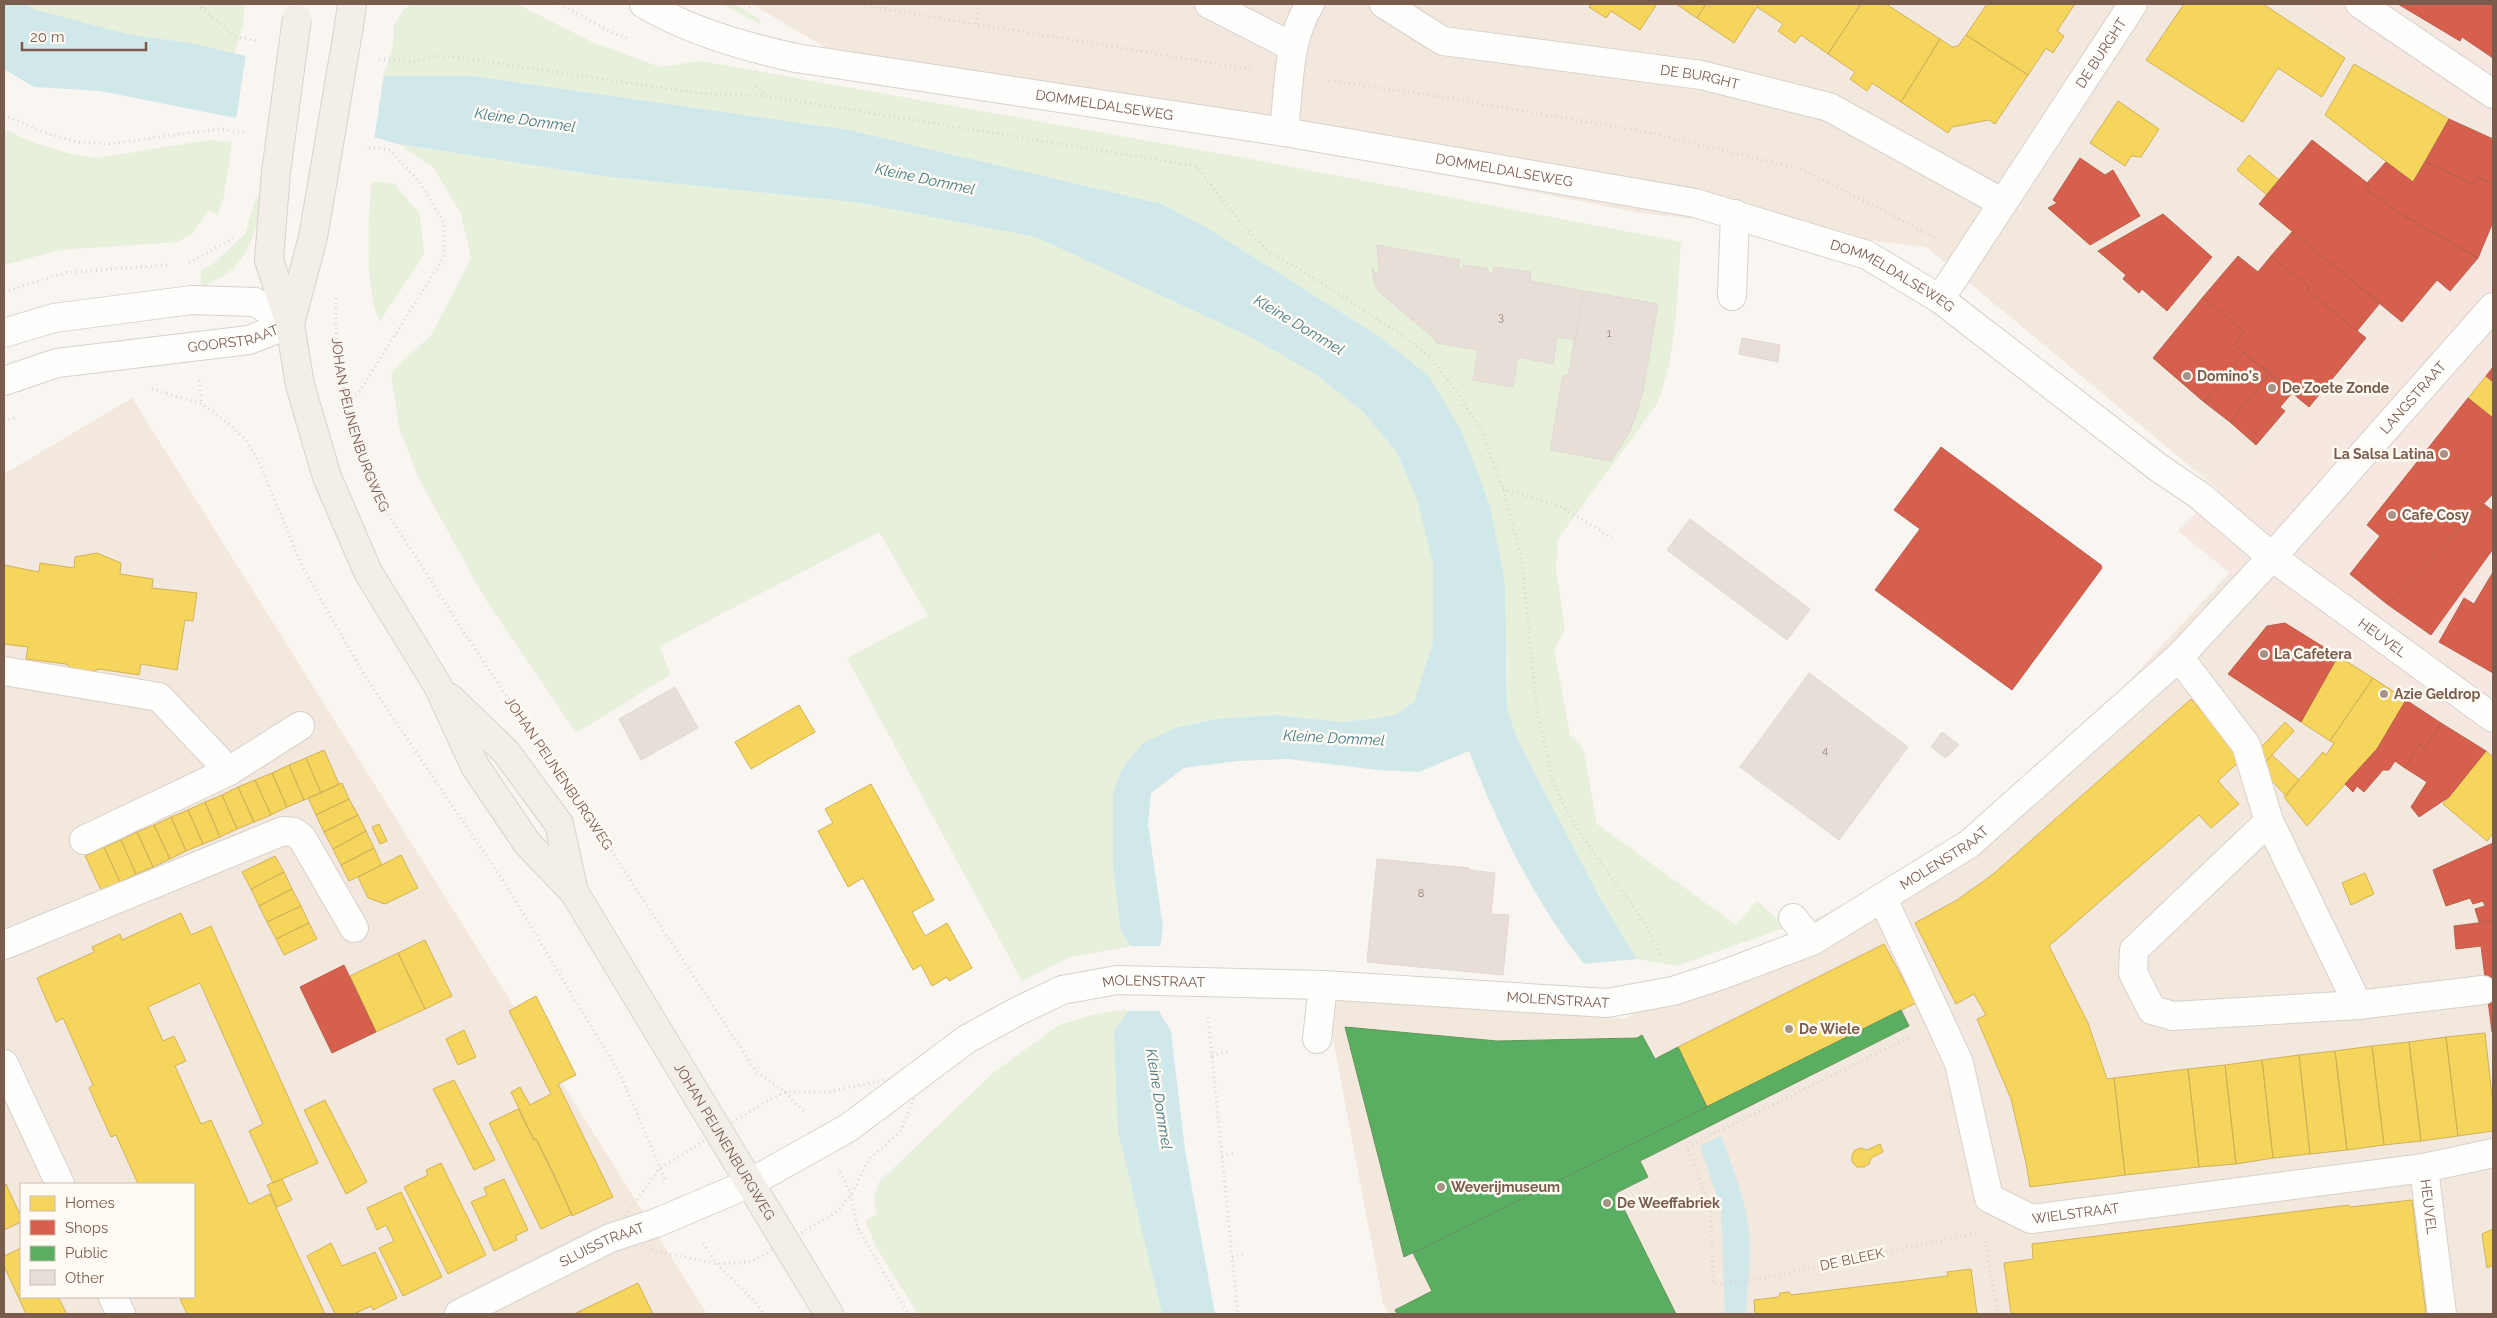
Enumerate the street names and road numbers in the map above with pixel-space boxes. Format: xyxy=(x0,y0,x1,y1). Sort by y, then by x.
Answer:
street label: DE BURGHT xyxy=(2072,15,2130,91)
street label: DE BURGHT xyxy=(1659,62,1741,92)
street label: DOMMELDALSEWEG xyxy=(1034,86,1174,123)
street label: DOMMELDALSEWEG xyxy=(1434,150,1574,190)
street label: DOMMELDALSEWEG xyxy=(1828,236,1958,315)
street label: GOORSTRAAT xyxy=(187,321,281,355)
street label: JOHAN PEIJNENBURGWEG xyxy=(329,337,393,514)
street label: LANGSTRAAT xyxy=(2377,358,2449,437)
street label: HEUVEL xyxy=(2355,615,2410,660)
street label: JOHAN PEIJNENBURGWEG xyxy=(502,694,616,852)
street label: MOLENSTRAAT xyxy=(1897,822,1992,893)
street label: MOLENSTRAAT xyxy=(1101,972,1206,991)
street label: MOLENSTRAAT xyxy=(1506,989,1610,1011)
street label: JOHAN PEIJNENBURGWEG xyxy=(671,1060,778,1223)
street label: HEUVEL xyxy=(2417,1178,2440,1235)
street label: WIELSTRAAT xyxy=(2031,1200,2120,1227)
street label: SLUISSTRAAT xyxy=(557,1219,647,1270)
street label: DE BLEEK xyxy=(1818,1244,1886,1274)

